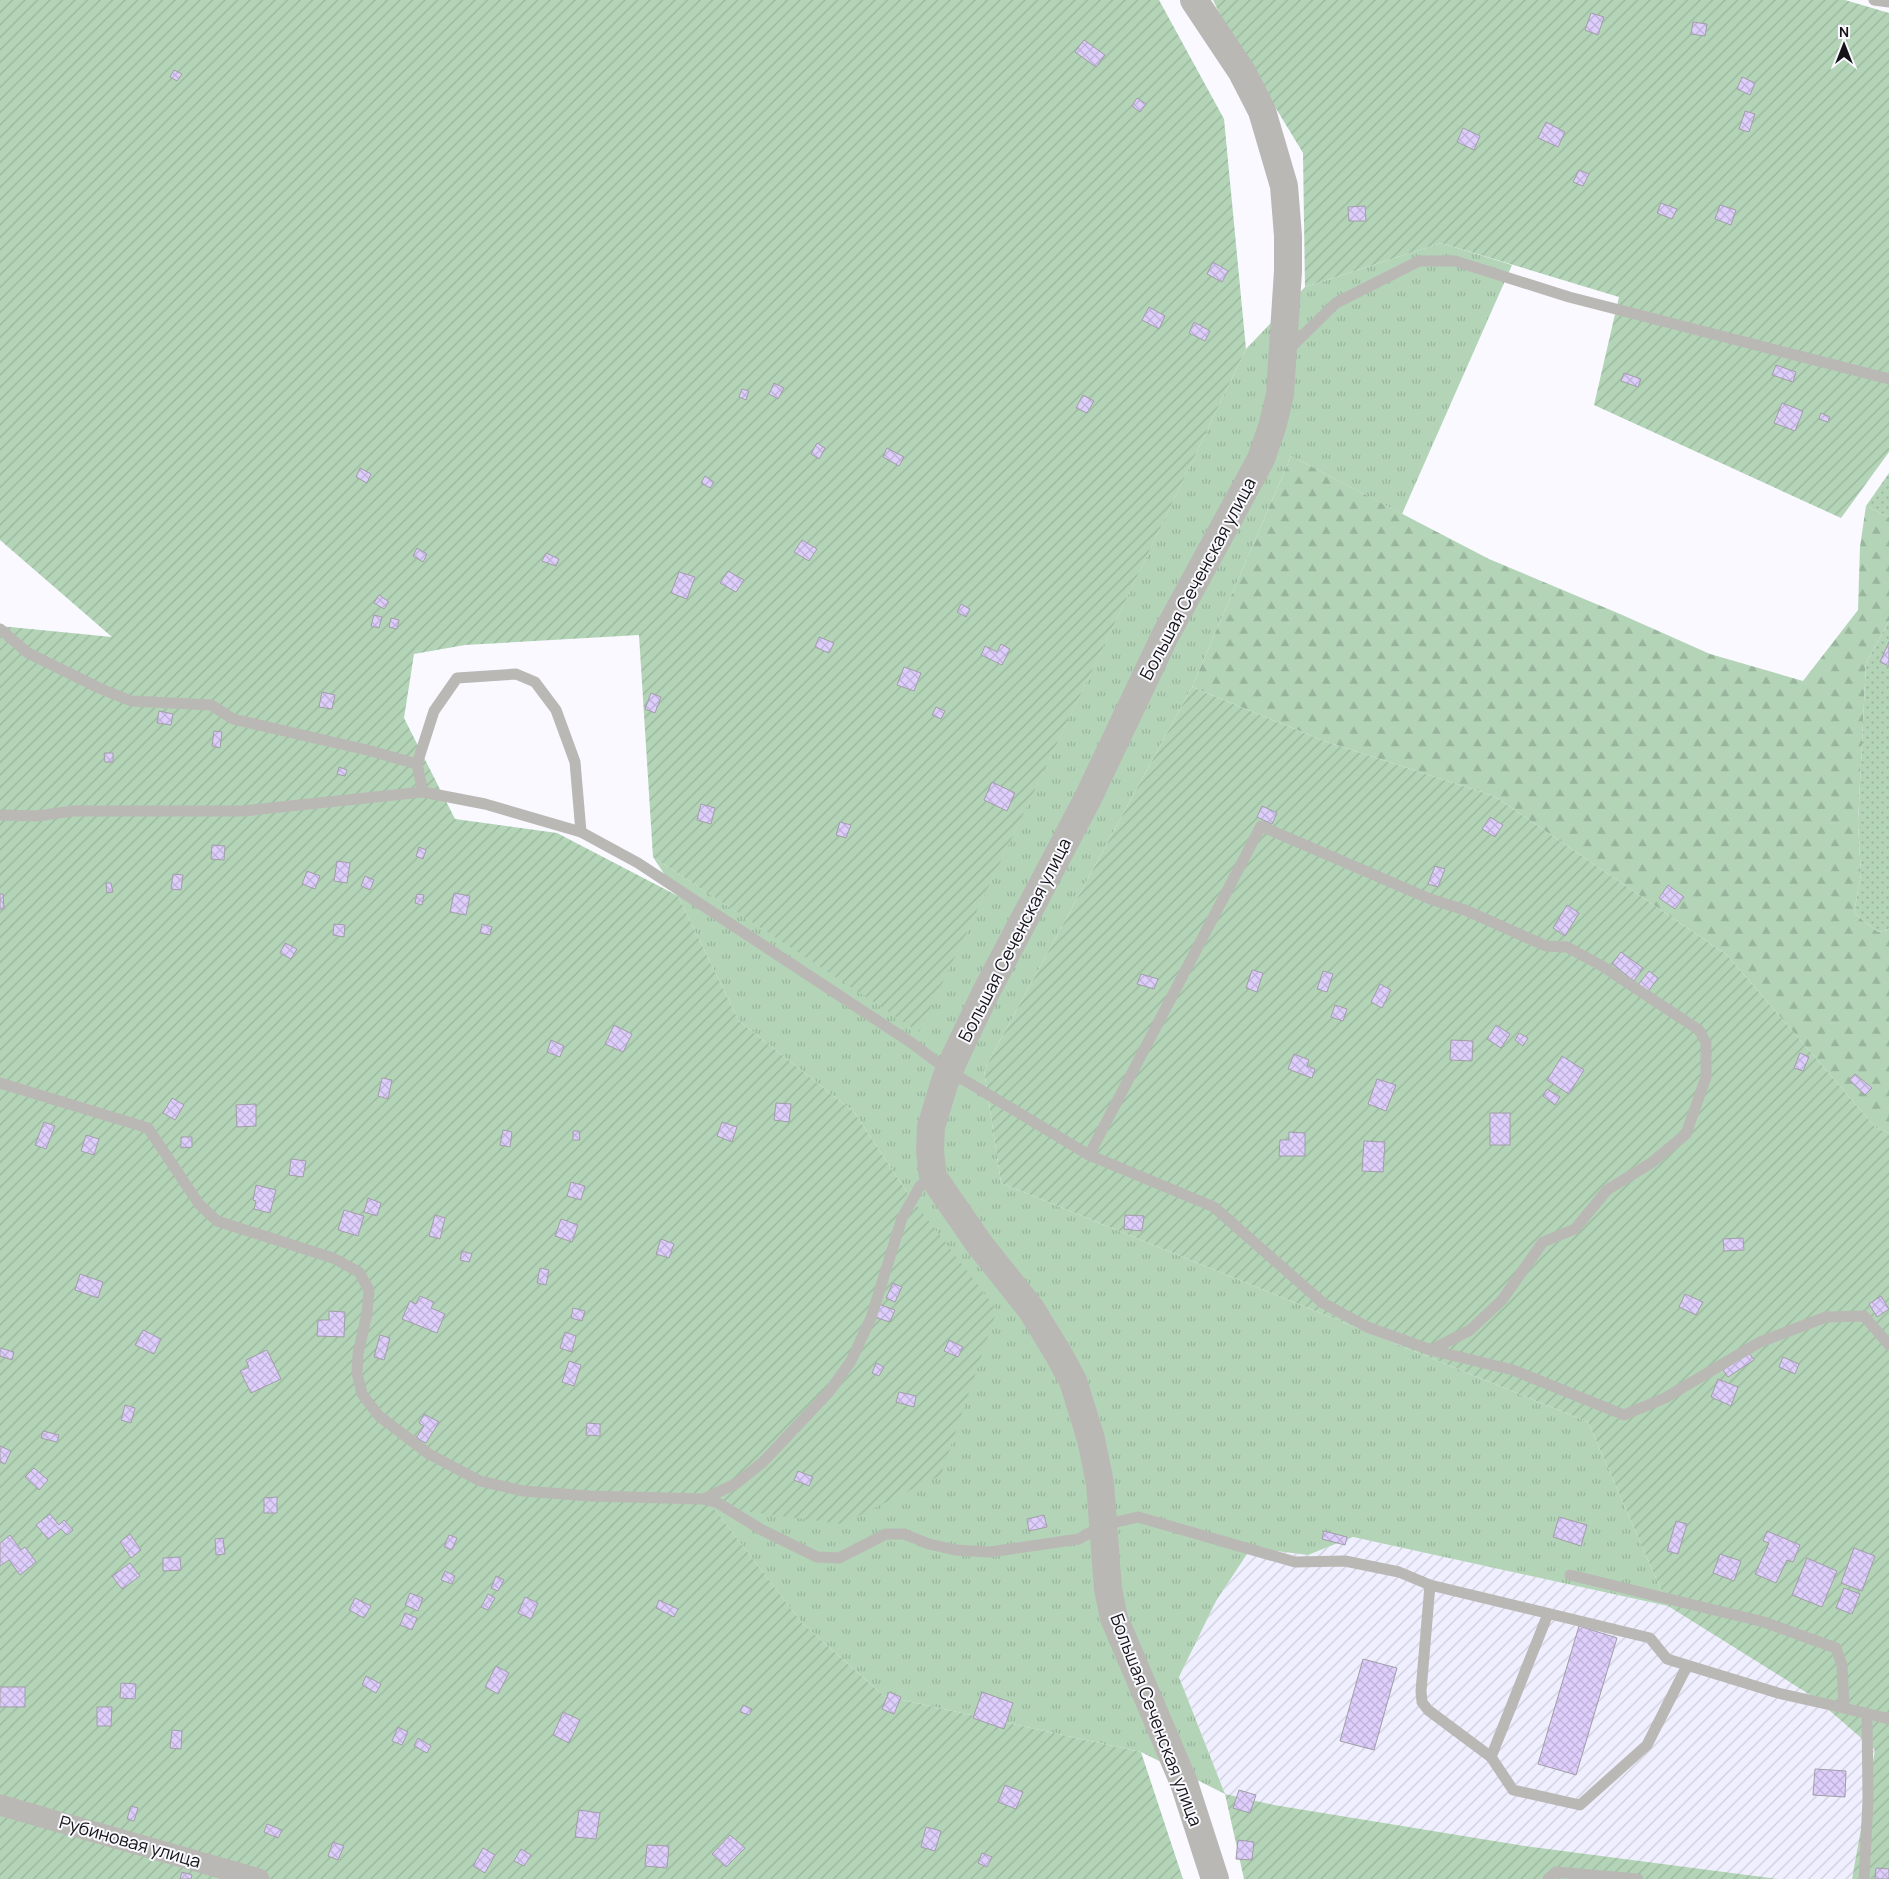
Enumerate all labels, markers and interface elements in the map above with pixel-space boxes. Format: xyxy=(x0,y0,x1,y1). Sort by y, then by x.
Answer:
north arrow xyxy=(1819,20,1869,70)
text: N xyxy=(1839,22,1849,41)
street label: Большая Сеченская улица xyxy=(1133,473,1261,684)
street label: Большая Сеченская улица xyxy=(952,833,1076,1046)
street label: Большая Сеченская улица xyxy=(1105,1610,1209,1829)
street label: Рубиновая улица xyxy=(57,1809,204,1873)

